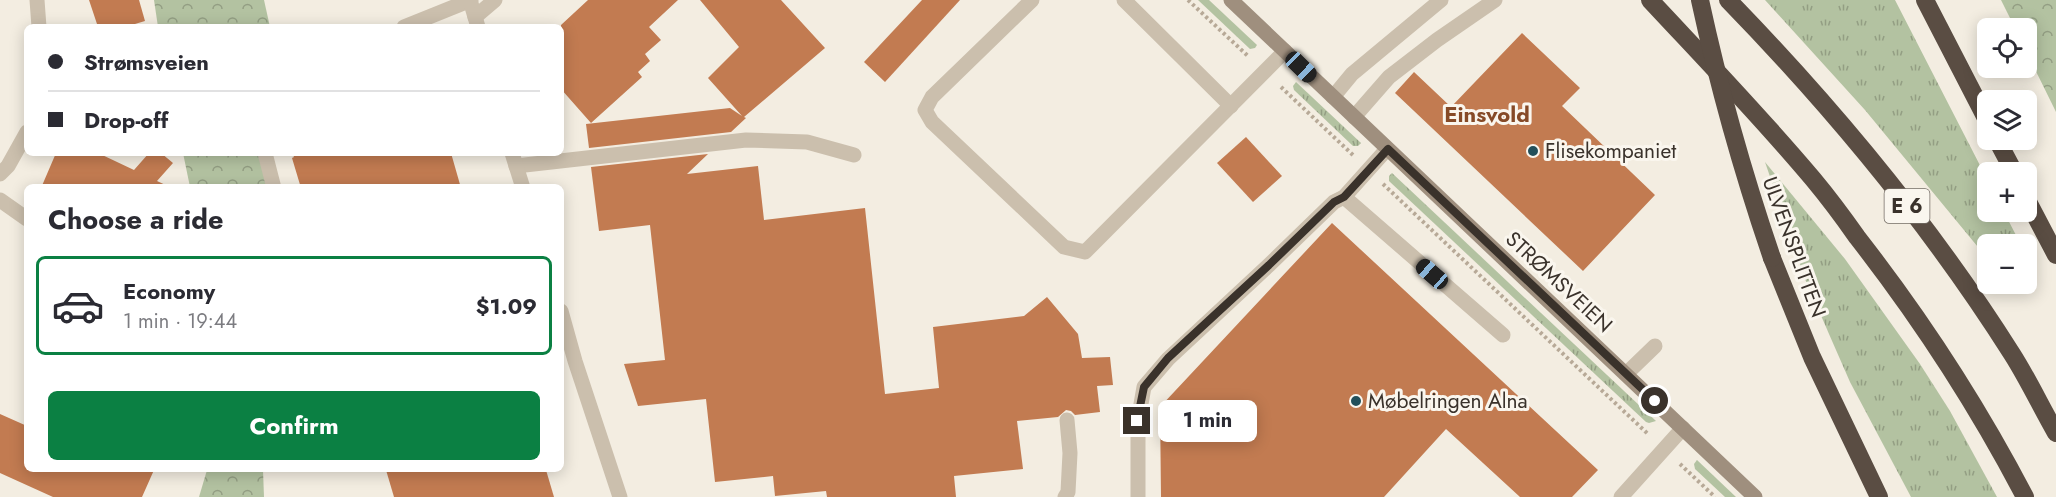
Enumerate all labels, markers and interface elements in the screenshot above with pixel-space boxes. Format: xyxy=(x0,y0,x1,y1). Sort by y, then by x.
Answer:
map controls xyxy=(1977,18,2037,294)
button: locate xyxy=(1977,18,2037,78)
text: Strømsveien xyxy=(84,46,209,78)
car xyxy=(1282,48,1320,86)
button: layers xyxy=(1977,90,2037,150)
district label: Einsvold xyxy=(1444,98,1530,130)
text: Drop-off xyxy=(84,104,168,136)
place label: Flisekompaniet xyxy=(1545,136,1676,166)
marker: Flisekompaniet xyxy=(1526,144,1540,158)
button: + xyxy=(1977,162,2037,222)
street label: ULVENSPLITTEN xyxy=(1755,172,1833,322)
road number: E 6 xyxy=(1884,189,1930,223)
text: Choose a ride xyxy=(48,200,223,239)
street label: STRØMSVEIEN xyxy=(1499,224,1619,340)
button: − xyxy=(1977,234,2037,294)
car xyxy=(1413,255,1451,293)
text: Economy xyxy=(123,275,215,307)
icon: car xyxy=(51,279,105,333)
text: $1.09 xyxy=(476,290,537,322)
text: 1 min · 19:44 xyxy=(123,307,237,336)
place label: Møbelringen Alna xyxy=(1368,386,1528,416)
route start xyxy=(1641,387,1668,414)
button: Confirm xyxy=(48,391,540,460)
marker: Møbelringen Alna xyxy=(1349,394,1363,408)
callout: 1 min xyxy=(1158,400,1257,442)
text: 1 min xyxy=(1183,406,1232,435)
route end xyxy=(1123,407,1150,434)

